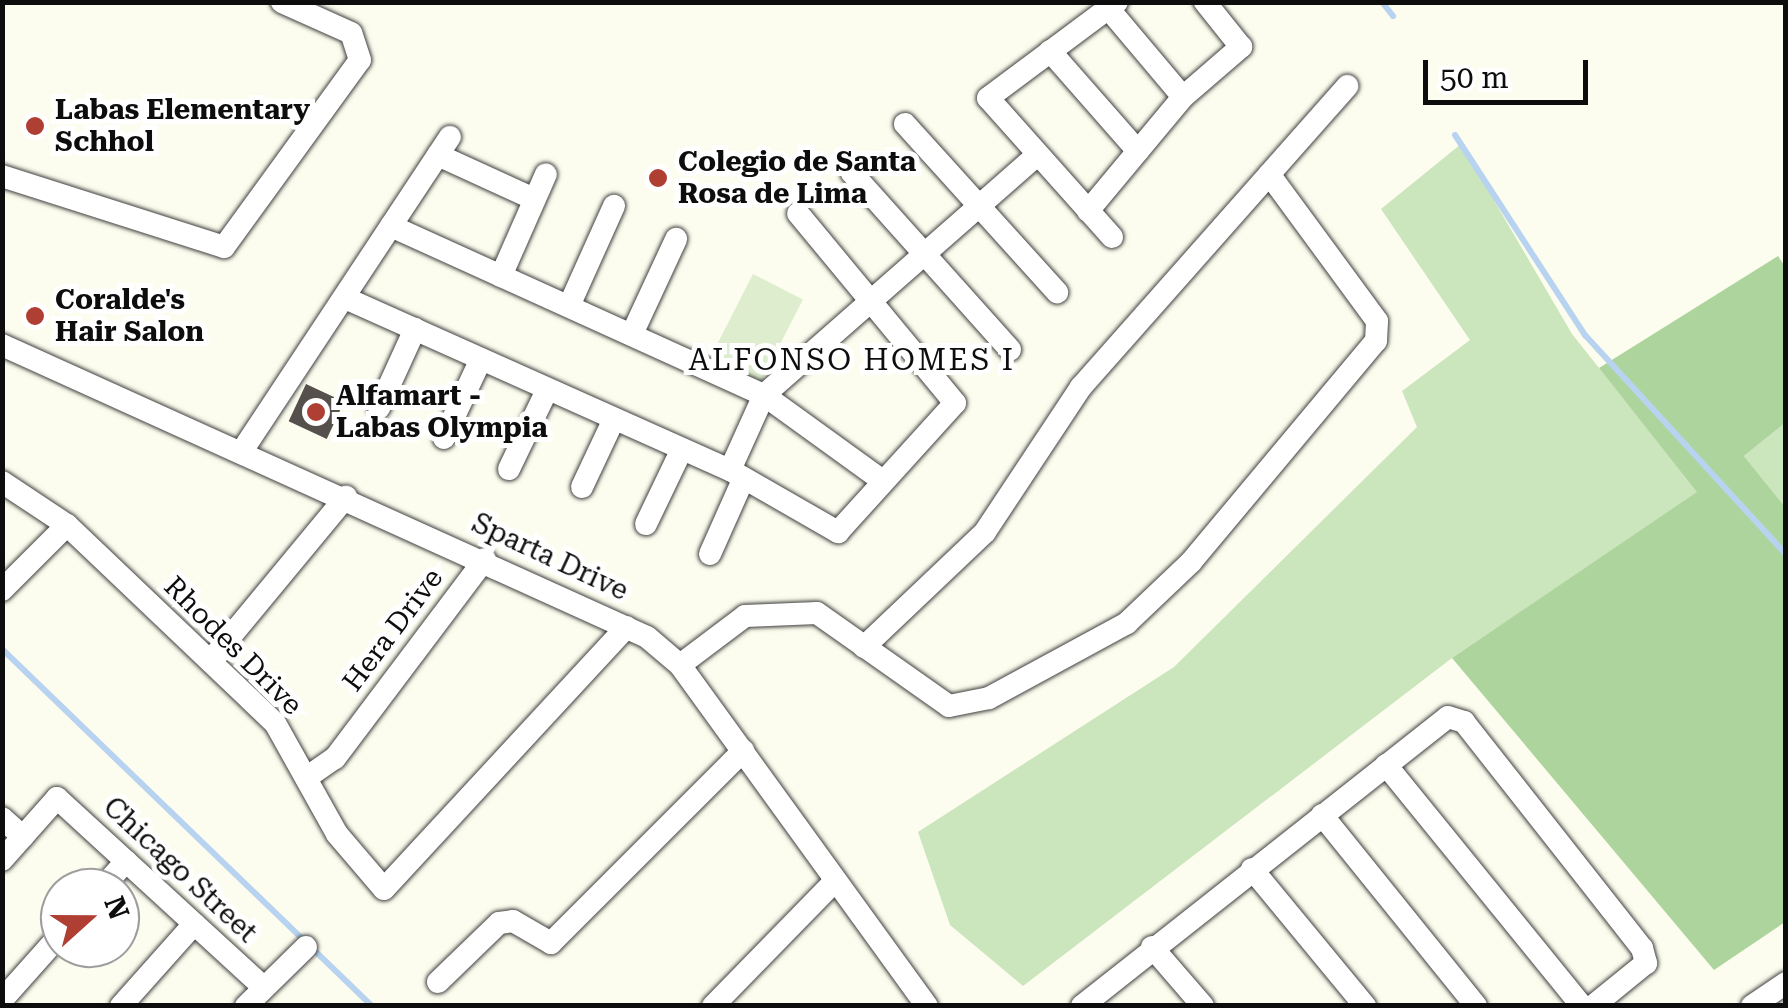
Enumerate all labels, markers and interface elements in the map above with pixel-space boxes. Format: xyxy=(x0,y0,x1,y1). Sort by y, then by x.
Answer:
scale bar xyxy=(1428,40,1593,102)
text: 50 m xyxy=(1440,60,1509,95)
place label: Labas Elementary Schhol xyxy=(55,93,310,159)
marker: Labas Elementary Schhol xyxy=(24,115,46,137)
place label: Colegio de Santa Rosa de Lima xyxy=(678,145,916,211)
marker: Colegio de Santa Rosa de Lima xyxy=(647,167,669,189)
place label: Coralde's Hair Salon xyxy=(55,283,204,349)
marker: Coralde's Hair Salon xyxy=(24,305,46,327)
district label: ALFONSO HOMES I xyxy=(689,342,1015,378)
place label: Alfamart - Labas Olympia xyxy=(336,379,548,445)
marker: Alfamart - Labas Olympia xyxy=(305,401,327,423)
street label: Sparta Drive xyxy=(467,506,633,608)
street label: Hera Drive xyxy=(336,562,450,698)
street label: Rhodes Drive xyxy=(157,570,309,722)
street label: Chicago Street xyxy=(96,790,264,950)
north arrow xyxy=(40,868,140,968)
text: N xyxy=(97,892,136,924)

